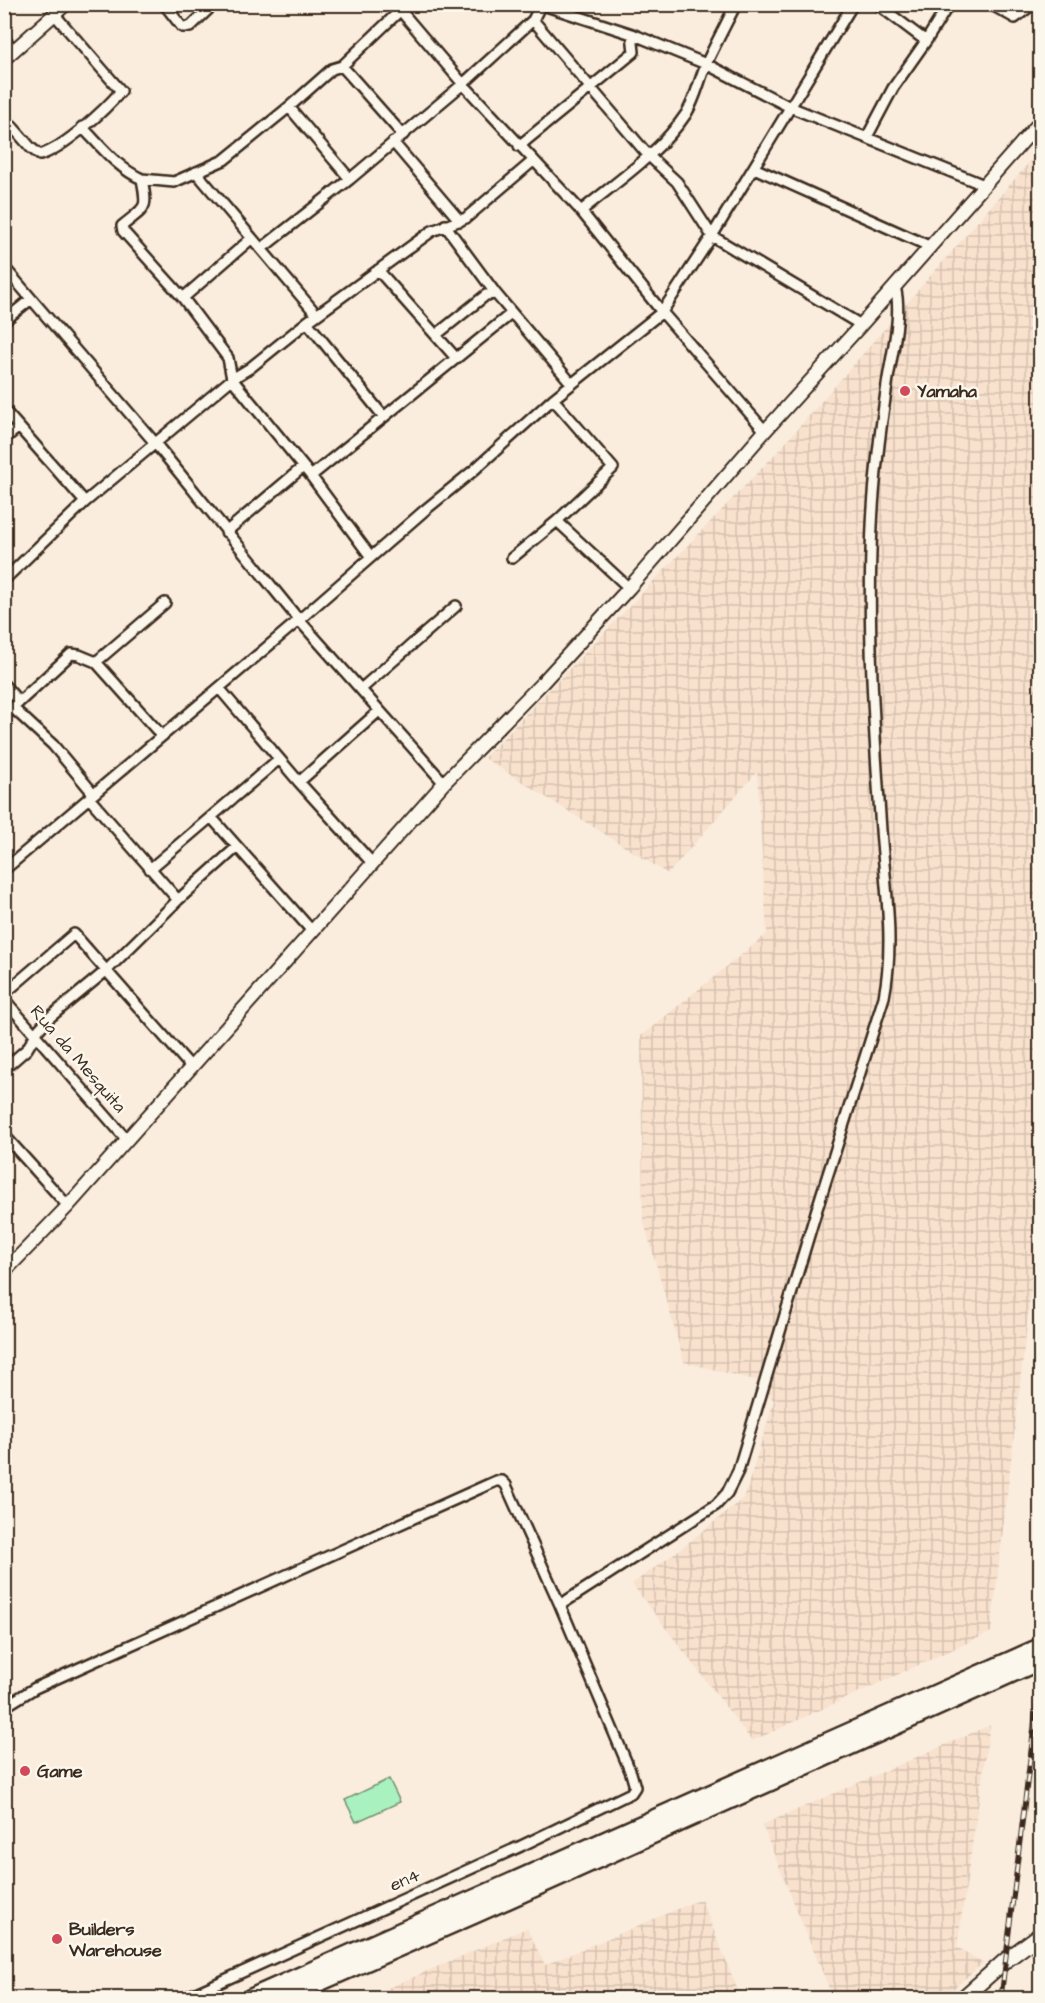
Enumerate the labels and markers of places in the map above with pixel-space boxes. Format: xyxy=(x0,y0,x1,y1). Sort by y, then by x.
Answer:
place label: Yamaha xyxy=(917,379,978,404)
marker: Yamaha xyxy=(898,384,912,398)
place label: Game xyxy=(37,1759,83,1784)
marker: Game xyxy=(18,1764,32,1778)
place label: Builders Warehouse xyxy=(68,1917,162,1963)
marker: Builders Warehouse xyxy=(50,1932,64,1946)

